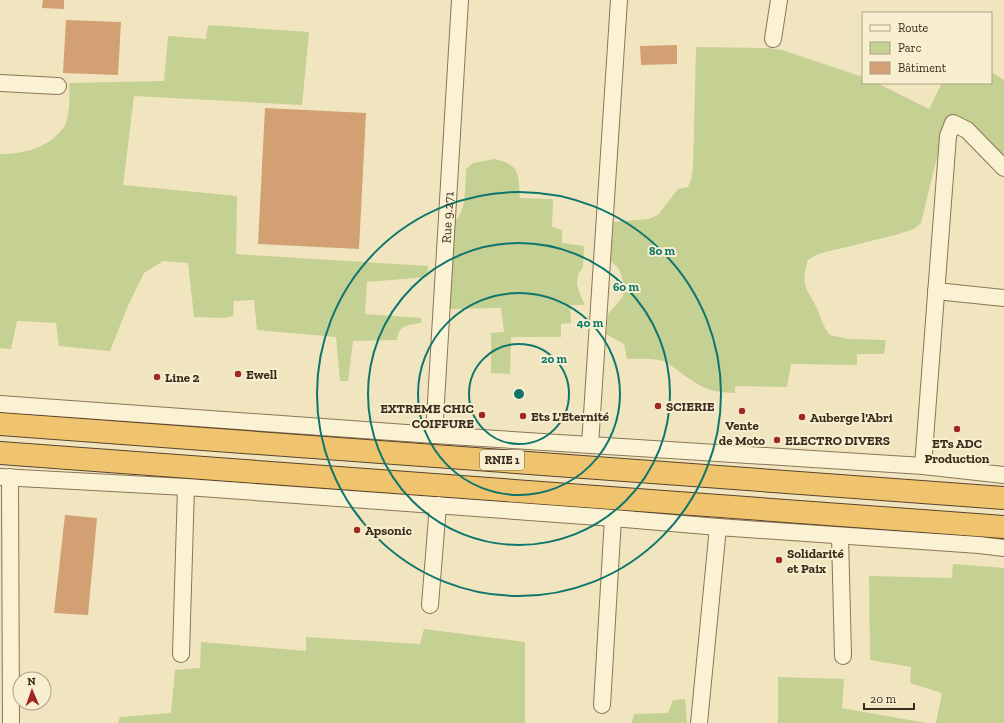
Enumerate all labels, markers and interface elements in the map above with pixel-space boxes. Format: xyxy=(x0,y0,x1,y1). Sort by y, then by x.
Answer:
legend xyxy=(862,12,992,84)
text: Route xyxy=(898,21,929,35)
text: Parc xyxy=(898,41,922,55)
text: Bâtiment xyxy=(898,61,947,75)
street label: Rue 9.271 xyxy=(438,191,457,244)
text: 80 m xyxy=(649,244,676,258)
text: 60 m xyxy=(613,280,640,294)
text: 40 m xyxy=(577,316,604,330)
text: 20 m xyxy=(541,352,568,366)
place label: Ewell xyxy=(246,367,277,382)
marker: Ewell xyxy=(233,369,243,379)
place label: Line 2 xyxy=(165,370,200,385)
marker: Line 2 xyxy=(152,372,162,382)
centre of rings xyxy=(512,387,526,401)
place label: SCIERIE xyxy=(666,399,715,414)
place label: EXTREME CHIC COIFFURE xyxy=(380,401,474,431)
marker: SCIERIE xyxy=(653,401,663,411)
marker: Vente de Moto xyxy=(737,406,747,416)
place label: Ets L'Eternité xyxy=(531,409,610,424)
marker: EXTREME CHIC COIFFURE xyxy=(477,410,487,420)
place label: Auberge l'Abri xyxy=(810,410,893,425)
marker: Ets L'Eternité xyxy=(518,411,528,421)
marker: Auberge l'Abri xyxy=(797,412,807,422)
place label: Vente de Moto xyxy=(719,418,765,448)
marker: ETs ADC Production xyxy=(952,424,962,434)
place label: ELECTRO DIVERS xyxy=(785,433,890,448)
marker: ELECTRO DIVERS xyxy=(772,435,782,445)
place label: ETs ADC Production xyxy=(924,436,990,466)
road number: RNIE 1 xyxy=(480,450,524,470)
place label: Apsonic xyxy=(365,523,412,538)
marker: Apsonic xyxy=(352,525,362,535)
place label: Solidarité et Paix xyxy=(787,546,844,576)
marker: Solidarité et Paix xyxy=(774,555,784,565)
north arrow xyxy=(12,671,52,711)
text: N xyxy=(27,675,37,688)
scale bar xyxy=(864,685,914,711)
text: 20 m xyxy=(870,692,897,706)

